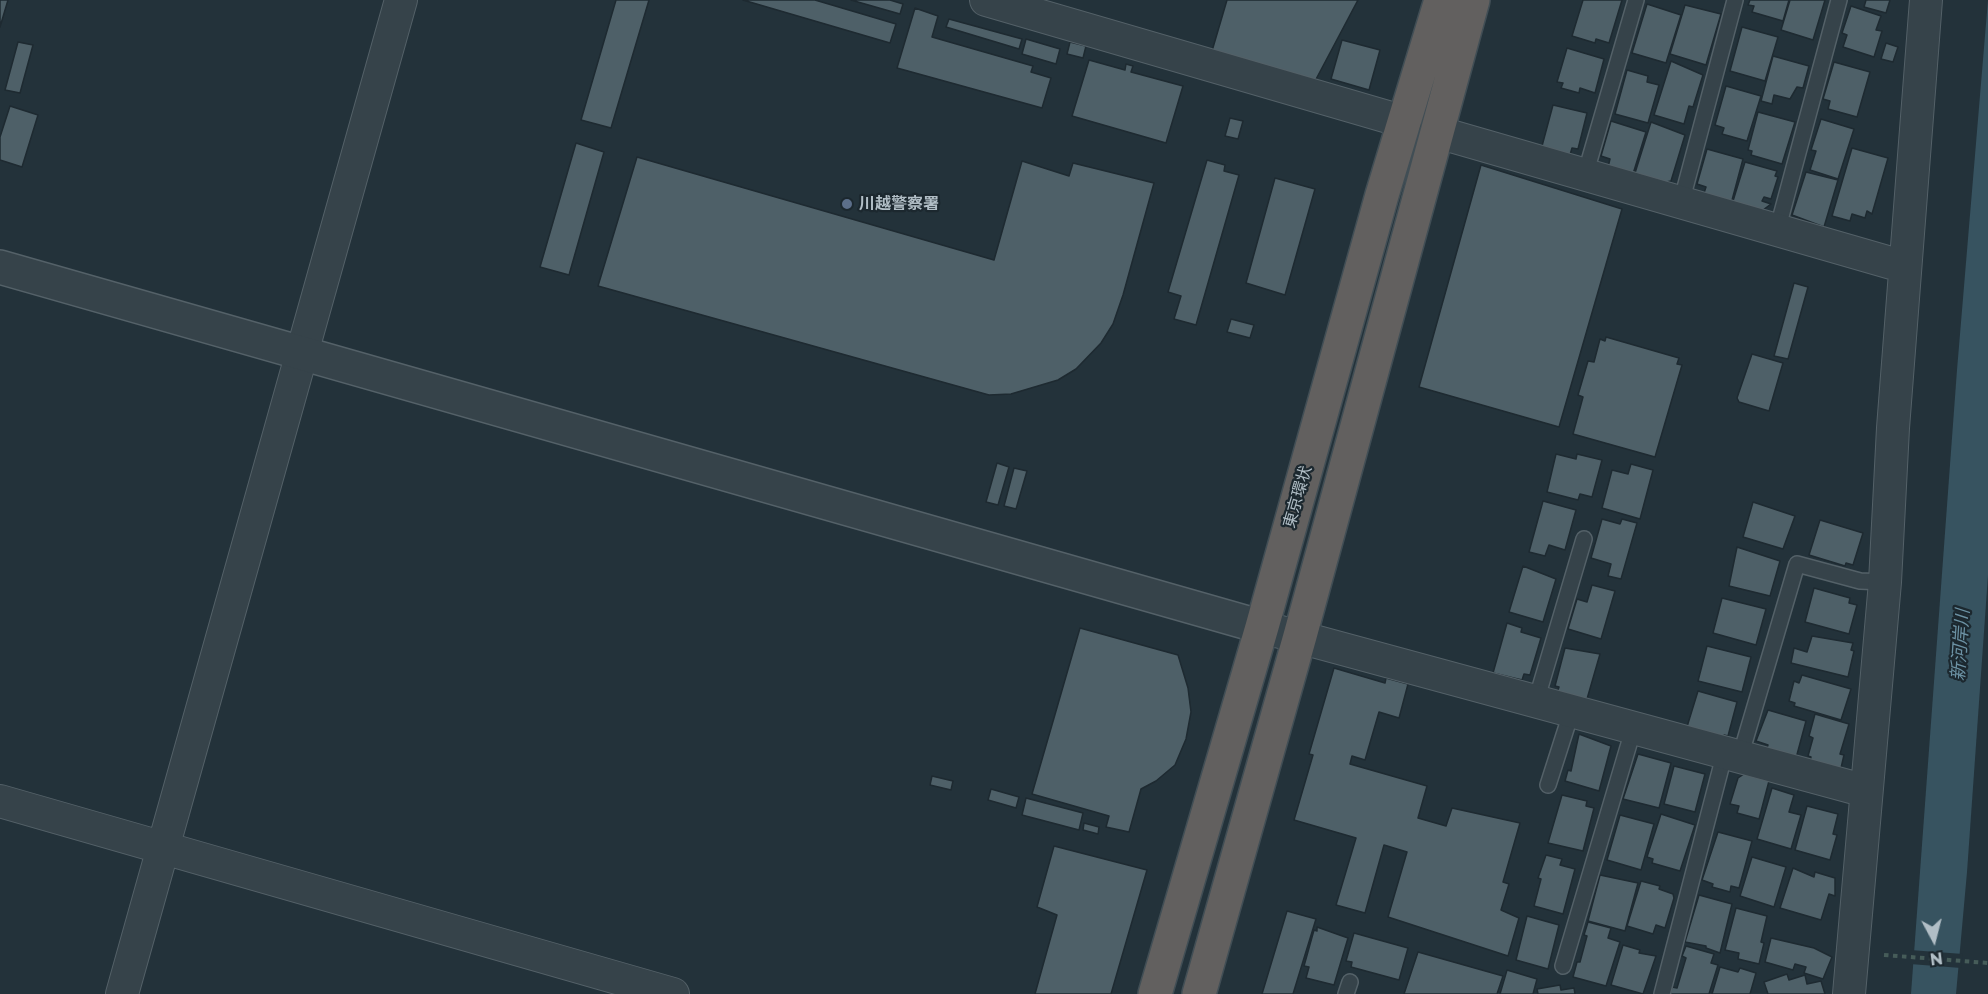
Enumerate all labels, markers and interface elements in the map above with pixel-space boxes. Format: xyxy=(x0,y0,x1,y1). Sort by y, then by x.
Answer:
place label: 川越警察署 xyxy=(859,194,939,214)
marker: 川越警察署 xyxy=(840,197,854,211)
street label: 東京環状 xyxy=(1280,464,1316,530)
water label: 新河岸川 xyxy=(1948,608,1974,682)
north arrow xyxy=(1904,910,1964,970)
text: N xyxy=(1929,948,1944,969)

